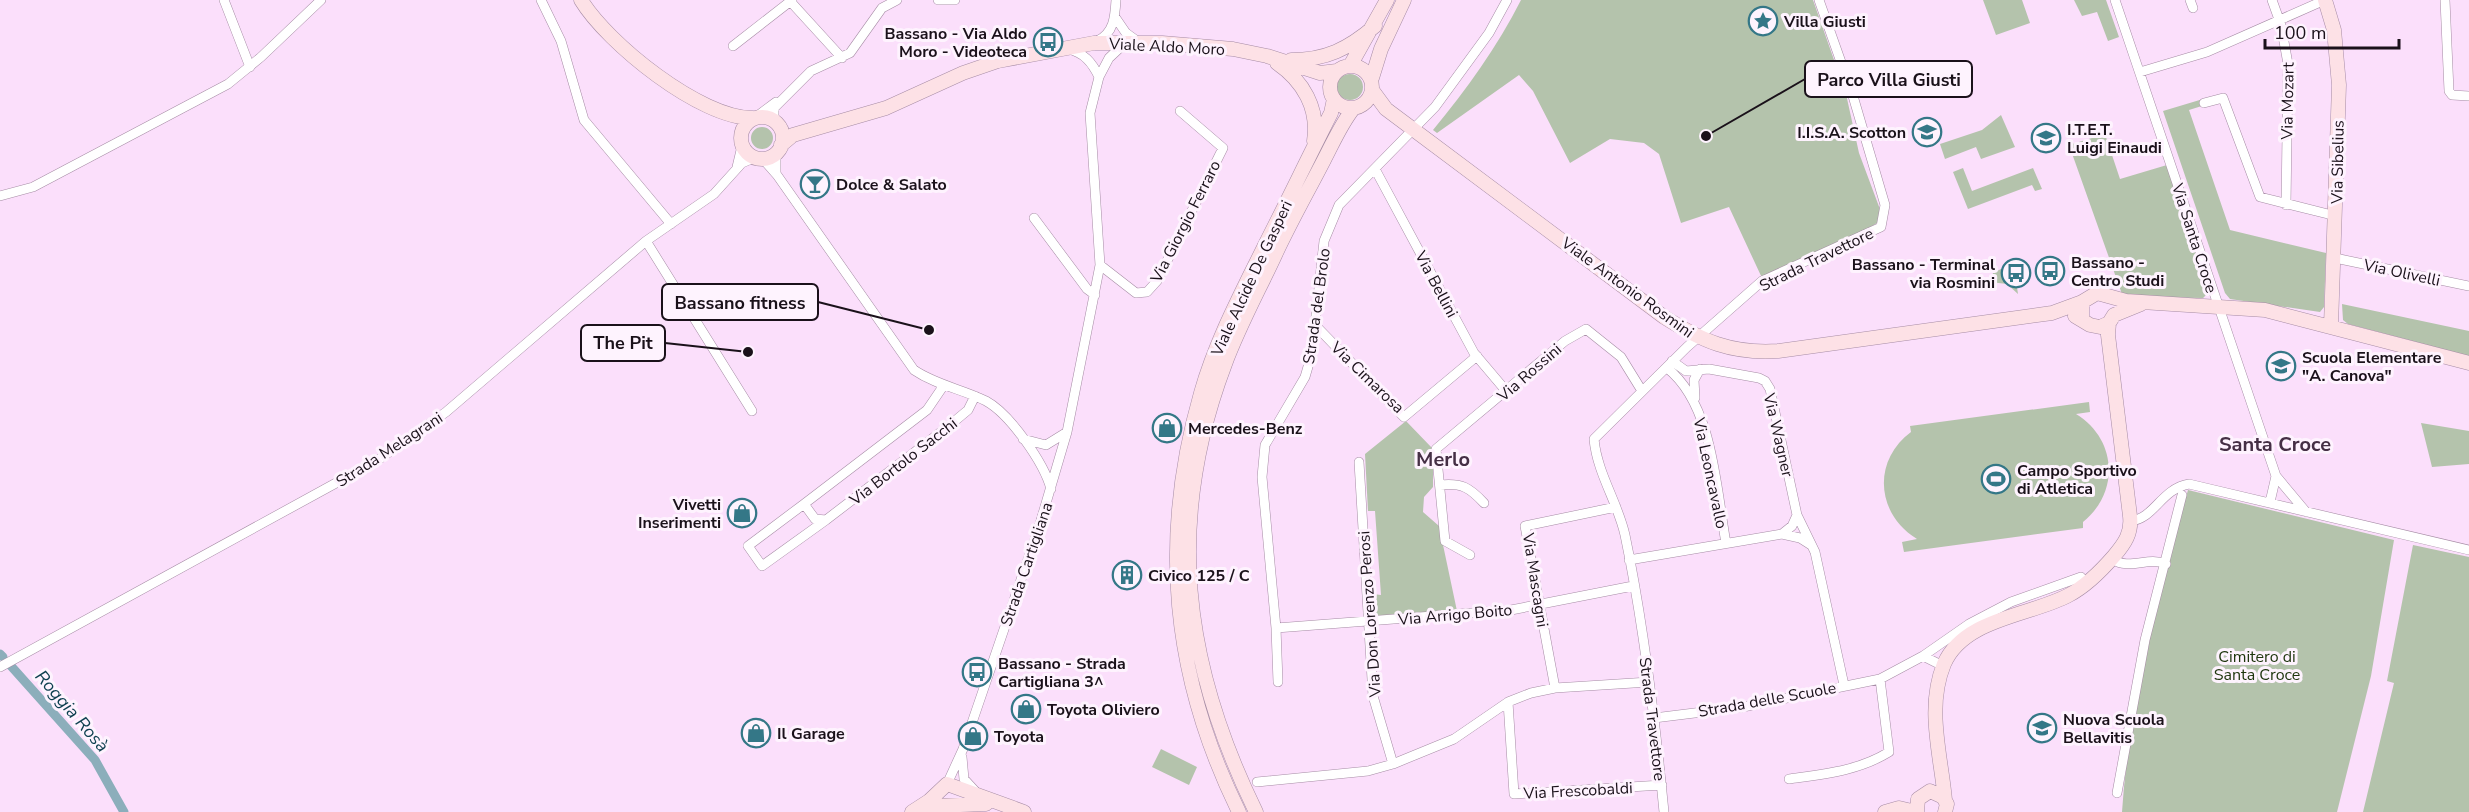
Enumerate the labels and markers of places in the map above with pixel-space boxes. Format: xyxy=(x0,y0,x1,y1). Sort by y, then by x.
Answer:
place icon: Villa Giusti xyxy=(1747,5,1779,37)
place label: Villa Giusti xyxy=(1783,11,1866,33)
place label: Bassano - Via Aldo Moro - Videoteca xyxy=(884,23,1027,63)
bus stop icon: Bassano - Via Aldo Moro - Videoteca xyxy=(1032,26,1064,58)
callout: Parco Villa Giusti xyxy=(1805,61,1972,97)
school or university icon: I.I.S.A. Scotton xyxy=(1911,116,1943,148)
place label: I.T.E.T. Luigi Einaudi xyxy=(2067,119,2162,159)
place label: I.I.S.A. Scotton xyxy=(1797,122,1906,144)
school or university icon: I.T.E.T. Luigi Einaudi xyxy=(2030,122,2062,154)
bar icon: Dolce & Salato xyxy=(799,168,831,200)
place label: Dolce & Salato xyxy=(836,174,947,196)
place label: Bassano - Centro Studi xyxy=(2071,252,2164,292)
place label: Bassano - Terminal via Rosmini xyxy=(1852,254,1995,294)
bus stop icon: Bassano - Centro Studi xyxy=(2034,255,2066,287)
bus stop icon: Bassano - Terminal via Rosmini xyxy=(2000,257,2032,289)
callout: Bassano fitness xyxy=(662,284,818,320)
callout: The Pit xyxy=(581,325,665,361)
place label: Scuola Elementare "A. Canova" xyxy=(2302,347,2442,387)
school or university icon: Scuola Elementare "A. Canova" xyxy=(2265,350,2297,382)
shop icon: Mercedes-Benz xyxy=(1151,412,1183,444)
place label: Mercedes-Benz xyxy=(1188,418,1303,440)
place label: Campo Sportivo di Atletica xyxy=(2017,460,2137,500)
sports icon: Campo Sportivo di Atletica xyxy=(1980,463,2012,495)
place label: Vivetti Inserimenti xyxy=(638,494,721,534)
shop icon: Vivetti Inserimenti xyxy=(726,497,758,529)
building icon: Civico 125 / C xyxy=(1111,559,1143,591)
place label: Civico 125 / C xyxy=(1148,565,1250,587)
place label: Bassano - Strada Cartigliana 3^ xyxy=(998,653,1126,693)
bus stop icon: Bassano - Strada Cartigliana 3^ xyxy=(961,656,993,688)
shop icon: Toyota Oliviero xyxy=(1010,693,1042,725)
place label: Toyota Oliviero xyxy=(1047,699,1160,721)
place label: Nuova Scuola Bellavitis xyxy=(2063,709,2165,749)
school or university icon: Nuova Scuola Bellavitis xyxy=(2026,712,2058,744)
shop icon: Il Garage xyxy=(740,717,772,749)
shop icon: Toyota xyxy=(957,720,989,752)
place label: Il Garage xyxy=(777,723,845,745)
place label: Toyota xyxy=(994,726,1044,748)

